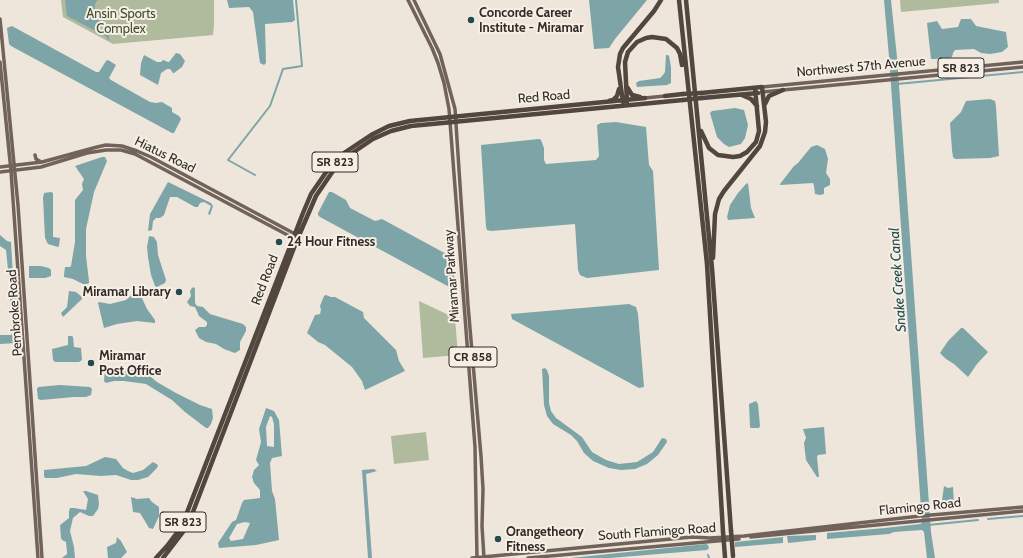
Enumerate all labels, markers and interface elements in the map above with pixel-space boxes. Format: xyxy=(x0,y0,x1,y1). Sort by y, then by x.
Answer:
place label: Concorde Career Institute - Miramar xyxy=(479,5,583,36)
park label: Ansin Sports Complex xyxy=(86,6,156,37)
marker: Concorde Career Institute - Miramar xyxy=(466,15,476,25)
street label: Northwest 57th Avenue xyxy=(796,54,926,80)
road number: SR 823 xyxy=(938,58,984,78)
street label: Red Road xyxy=(517,87,571,107)
street label: Hiatus Road xyxy=(132,134,198,176)
road number: SR 823 xyxy=(312,152,358,172)
water label: Snake Creek Canal xyxy=(886,227,910,333)
street label: Miramar Parkway xyxy=(441,229,463,323)
place label: 24 Hour Fitness xyxy=(287,234,375,250)
marker: 24 Hour Fitness xyxy=(274,237,284,247)
street label: Red Road xyxy=(248,253,282,307)
street label: Pembroke Road xyxy=(4,269,26,357)
place label: Miramar Library xyxy=(83,284,171,300)
marker: Miramar Library xyxy=(174,287,184,297)
road number: CR 858 xyxy=(449,347,497,367)
place label: Miramar Post Office xyxy=(99,348,161,379)
marker: Miramar Post Office xyxy=(86,358,96,368)
street label: Flamingo Road xyxy=(878,495,962,519)
road number: SR 823 xyxy=(160,512,206,532)
street label: South Flamingo Road xyxy=(598,520,716,544)
place label: Orangetheory Fitness xyxy=(506,524,584,555)
marker: Orangetheory Fitness xyxy=(493,534,503,544)

